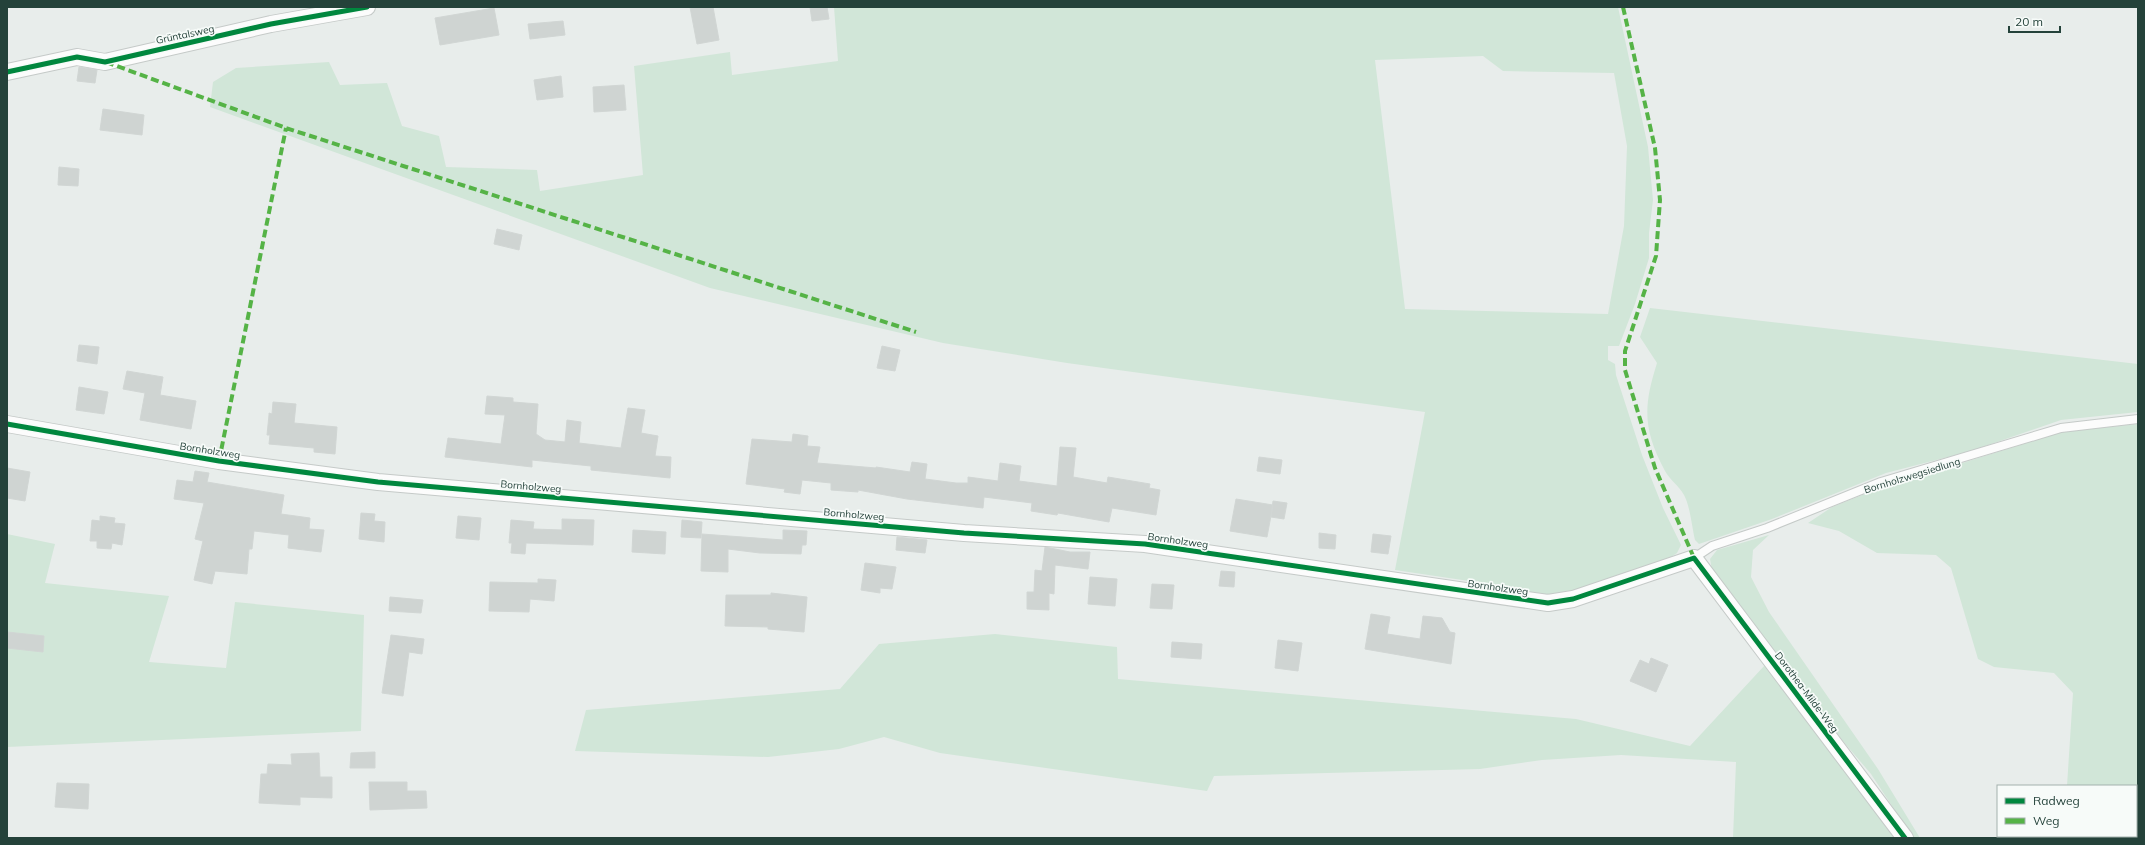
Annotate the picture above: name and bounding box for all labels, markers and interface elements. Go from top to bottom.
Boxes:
scale bar [2009,8,2060,34]
text: 20 m [2015,14,2043,29]
street label: Grüntalsweg [155,22,216,47]
street label: Bornholzweg [179,439,241,462]
street label: Bornholzwegsiedlung [1862,455,1962,496]
street label: Bornholzweg [500,477,562,496]
street label: Bornholzweg [823,505,885,524]
street label: Bornholzweg [1147,530,1209,551]
street label: Bornholzweg [1467,577,1529,598]
street label: Dorothea-Milde-Weg [1772,649,1841,735]
legend [1997,785,2137,837]
text: Radweg [2033,793,2080,808]
text: Weg [2033,813,2059,828]

